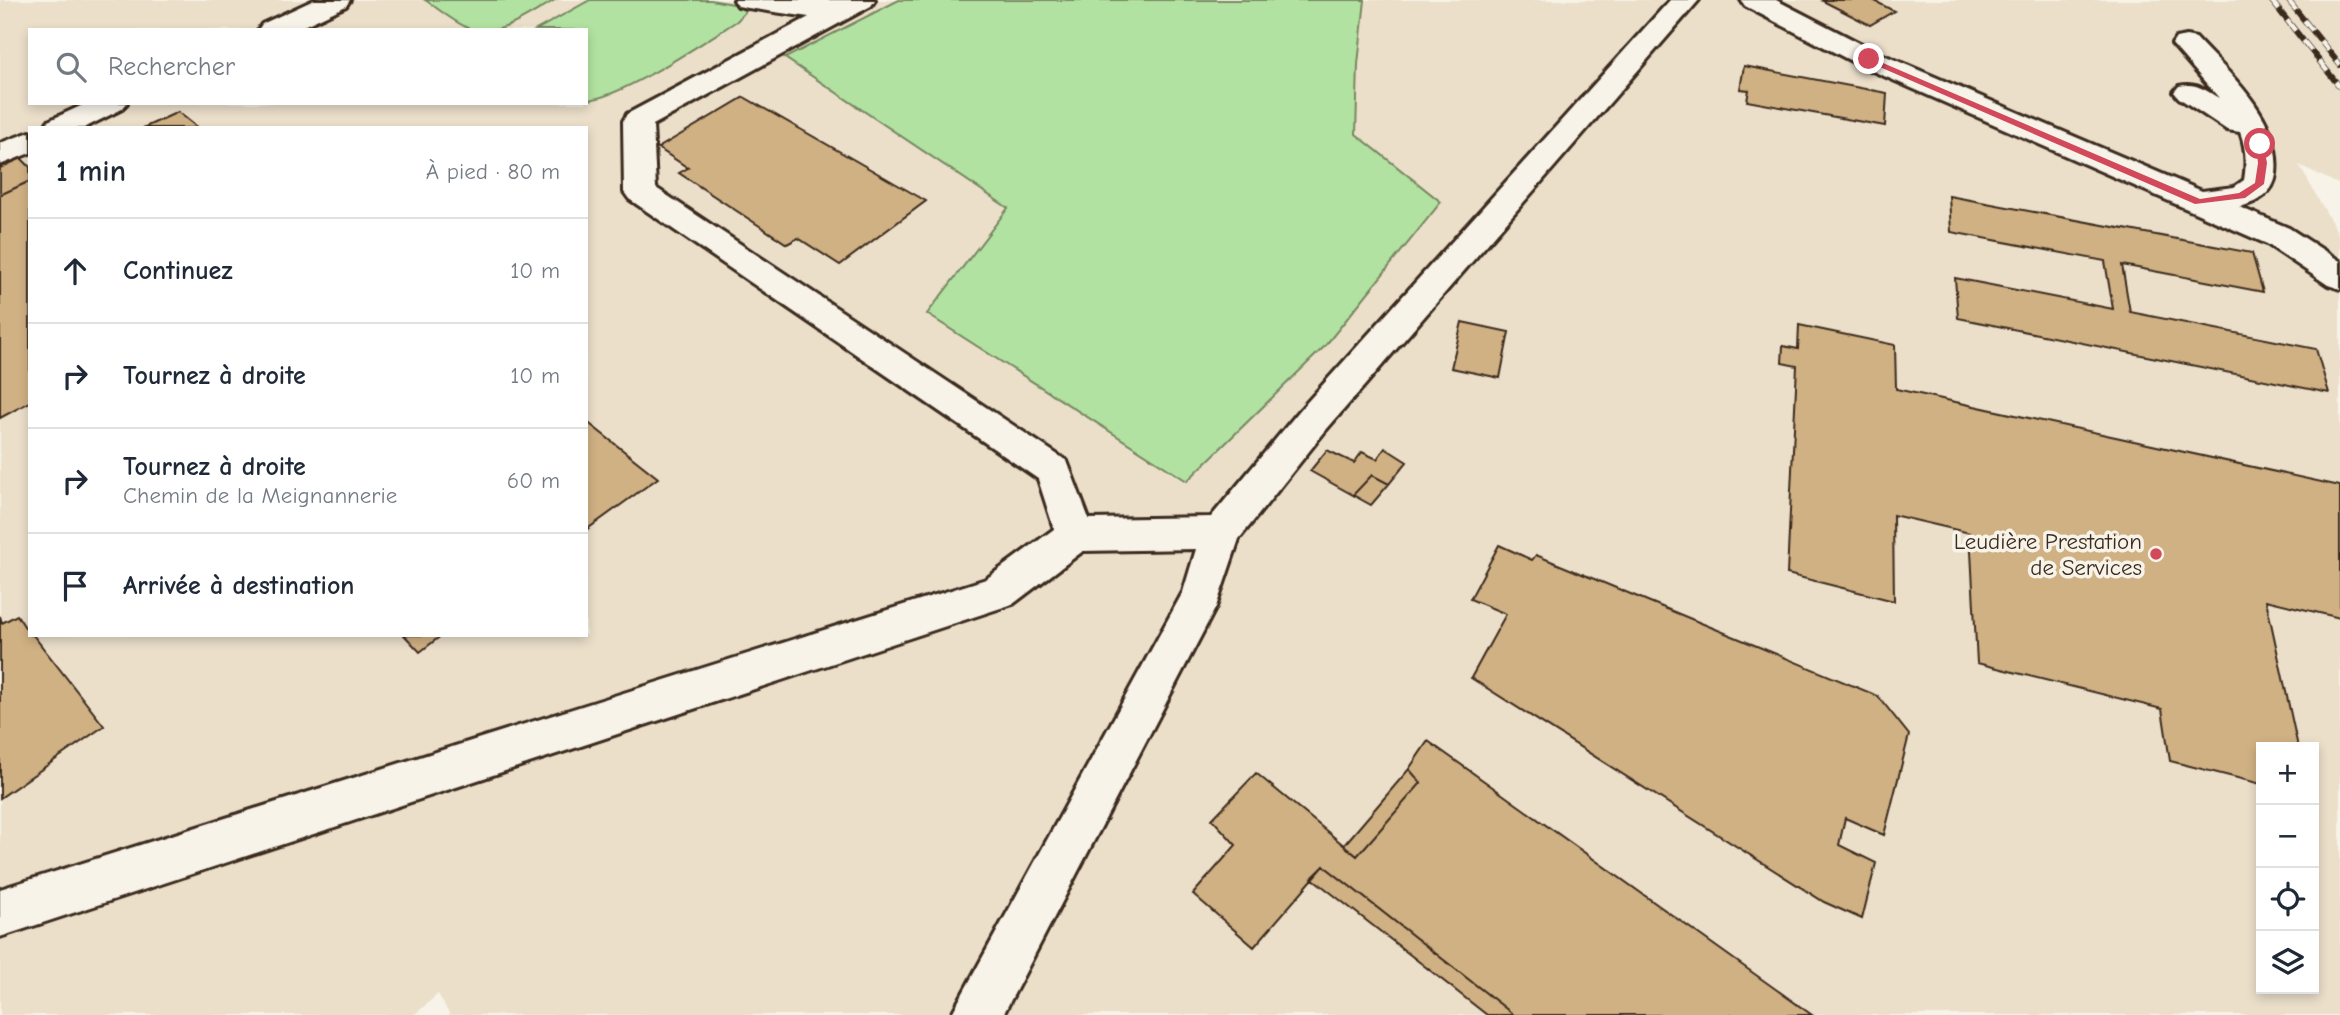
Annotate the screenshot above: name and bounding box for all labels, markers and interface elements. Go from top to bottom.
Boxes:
search box [28,28,588,105]
route end [1853,43,1884,74]
icon: search [52,48,90,86]
text: Rechercher [108,52,235,82]
route start [2244,128,2275,159]
text: 1 min [56,154,126,189]
text: À pied · 80 m [426,158,560,185]
icon: ahead [56,252,94,290]
text: Continuez [123,256,233,286]
text: 10 m [510,257,560,284]
icon: right [56,357,94,395]
text: Tournez à droite [123,361,306,391]
text: 10 m [510,362,560,389]
text: Tournez à droite [123,452,306,482]
icon: right [56,462,94,500]
text: 60 m [507,467,560,494]
text: Chemin de la Meignannerie [123,482,397,509]
place label: Leudière Prestation de Services [1954,528,2142,581]
marker: Leudière Prestation de Services [2148,546,2164,562]
icon: arrive [56,567,94,605]
text: Arrivée à destination [123,571,354,601]
map controls [2256,742,2319,994]
button: + [2256,742,2319,805]
button: − [2256,805,2319,868]
button: locate [2256,868,2319,931]
button: layers [2256,931,2319,994]

